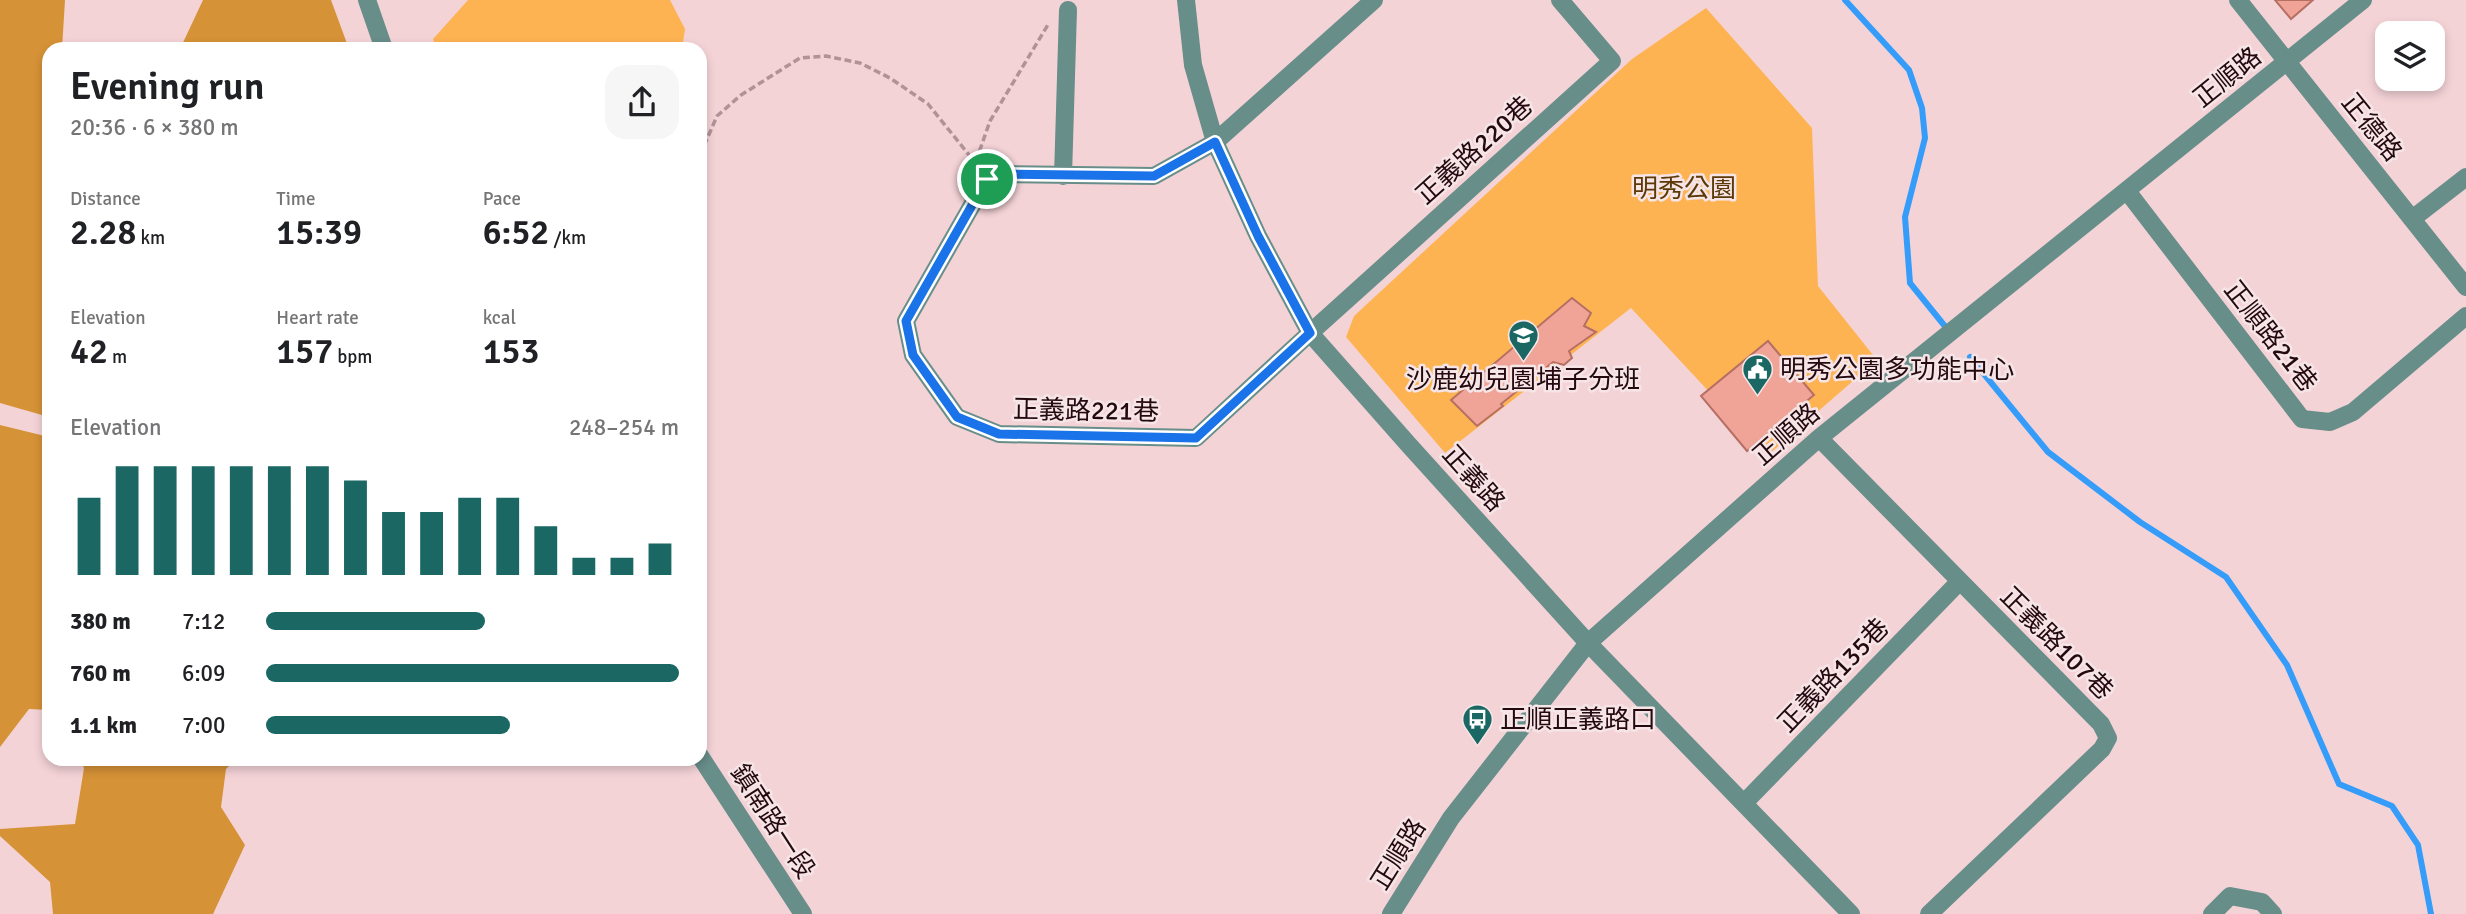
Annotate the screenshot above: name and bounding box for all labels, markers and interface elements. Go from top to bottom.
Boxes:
map controls [2375,21,2445,91]
button: layers [2375,21,2445,91]
street label: 正順路 [2187,41,2268,115]
text: Evening run [70,63,264,110]
button: share [605,65,679,139]
street label: 正德路 [2334,87,2408,168]
street label: 正義路220巷 [1410,90,1540,212]
text: 20:36 · 6 × 380 m [70,113,239,142]
pin [957,149,1017,209]
icon: arrive [968,160,1006,198]
park label: 明秀公園 [1632,173,1736,205]
text: Distance [70,187,141,211]
text: Time [276,187,315,211]
text: Pace [483,187,521,211]
text: 2.28 [70,211,136,254]
text: 15:39 [276,211,362,254]
text: 6:52 [483,211,549,254]
text: km [136,226,165,250]
text: /km [549,226,586,250]
street label: 正順路21巷 [2217,275,2323,399]
text: Elevation [70,306,146,330]
text: Heart rate [276,306,359,330]
text: kcal [483,306,516,330]
school or university icon: 沙鹿幼兒園埔子分班 [1506,319,1540,363]
text: 42 [70,330,108,373]
text: 157 [276,330,333,373]
text: 153 [483,330,539,373]
text: m [108,345,127,369]
text: bpm [333,345,372,369]
public building icon: 明秀公園多功能中心 [1740,352,1774,396]
place label: 明秀公園多功能中心 [1780,354,2014,386]
place label: 沙鹿幼兒園埔子分班 [1406,364,1640,396]
street label: 正義路221巷 [1013,394,1159,428]
street label: 正順路 [1747,397,1827,472]
text: Elevation [70,413,162,442]
text: 248–254 m [569,413,679,442]
street label: 正義路 [1435,439,1511,518]
street label: 正義路107巷 [1993,581,2119,707]
text: 380 m [70,607,131,636]
text: 7:12 [182,607,225,636]
street label: 正義路135巷 [1771,612,1896,739]
text: 760 m [70,659,131,688]
text: 6:09 [182,659,225,688]
bus stop icon: 正順正義路口 [1460,702,1494,746]
place label: 正順正義路口 [1500,704,1656,736]
text: 1.1 km [70,711,137,740]
text: 7:00 [182,711,225,740]
street label: 鎮南路一段 [723,758,821,885]
street label: 正順路 [1365,813,1433,896]

